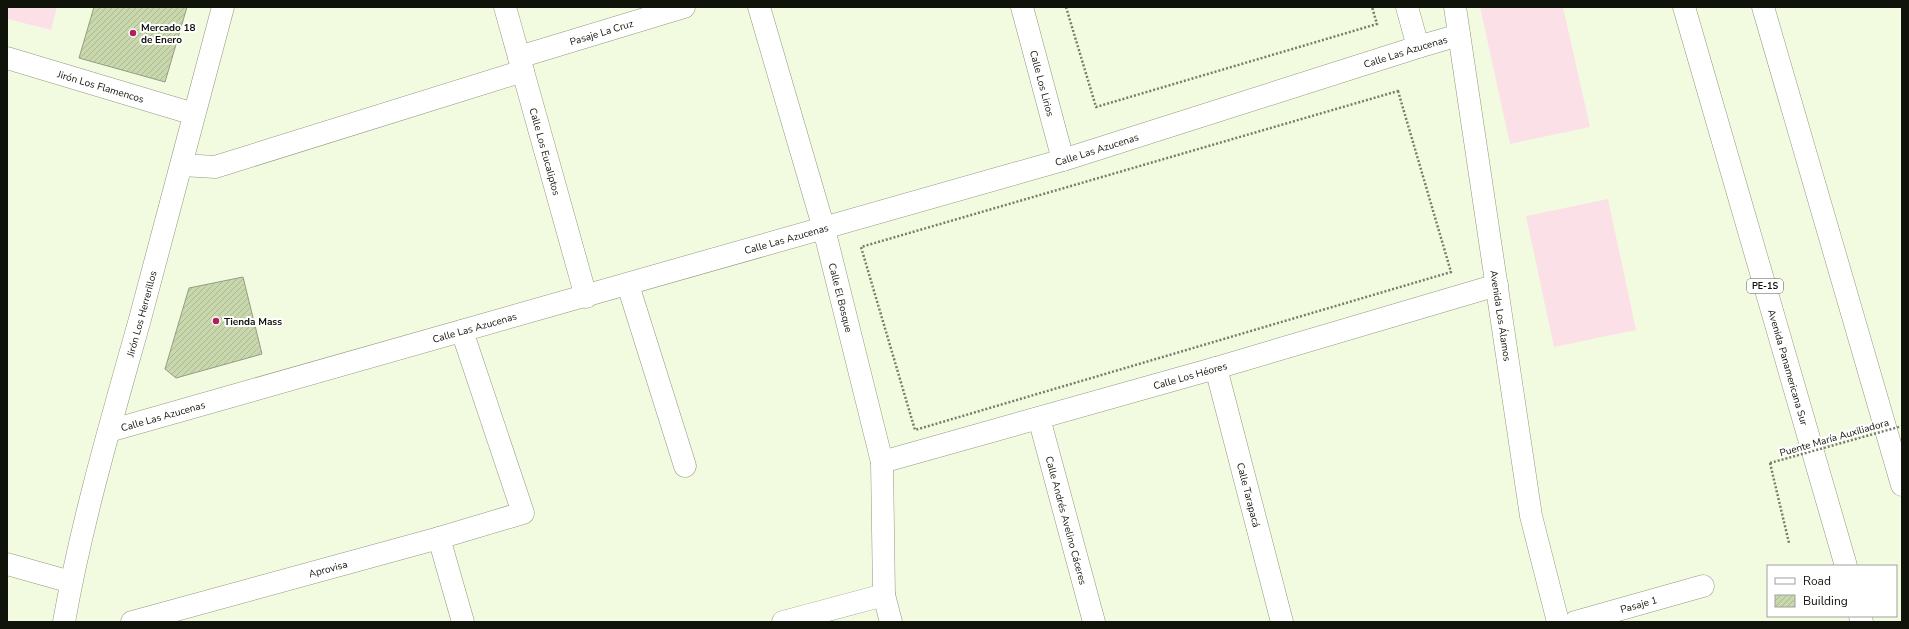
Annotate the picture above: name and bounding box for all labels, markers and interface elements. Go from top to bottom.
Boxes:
street label: Pasaje La Cruz [568,17,635,49]
place label: Mercado 18 de Enero [141,21,196,47]
marker: Mercado 18 de Enero [128,28,138,38]
street label: Calle Las Azucenas [1362,33,1449,72]
street label: Calle Los Lirios [1026,49,1057,118]
street label: Jirón Los Flamencos [55,67,146,107]
street label: Calle Los Eucaliptos [525,106,563,197]
street label: Calle Las Azucenas [1053,130,1141,170]
street label: Calle Las Azucenas [743,221,830,258]
street label: Calle El Bosque [825,262,855,334]
street label: Jirón Los Herrerillos [123,269,161,360]
street label: Avenida Los Álamos [1486,269,1514,362]
road number: PE-1S [1747,279,1783,293]
street label: Avenida Panamericana Sur [1764,308,1811,428]
street label: Calle Las Azucenas [431,309,519,347]
place label: Tienda Mass [224,315,282,329]
marker: Tienda Mass [211,316,221,326]
street label: Calle Los Héores [1152,359,1229,393]
street label: Calle Las Azucenas [119,398,207,435]
street label: Puente María Auxiliadora [1778,416,1891,460]
street label: Calle Andrés Avelino Cáceres [1042,455,1090,587]
street label: Calle Tarapacá [1233,461,1263,529]
street label: Aprovisa [307,557,349,581]
legend [1767,565,1897,617]
text: Road [1803,573,1831,589]
street label: Pasaje 1 [1619,593,1659,617]
text: Building [1803,593,1848,609]

